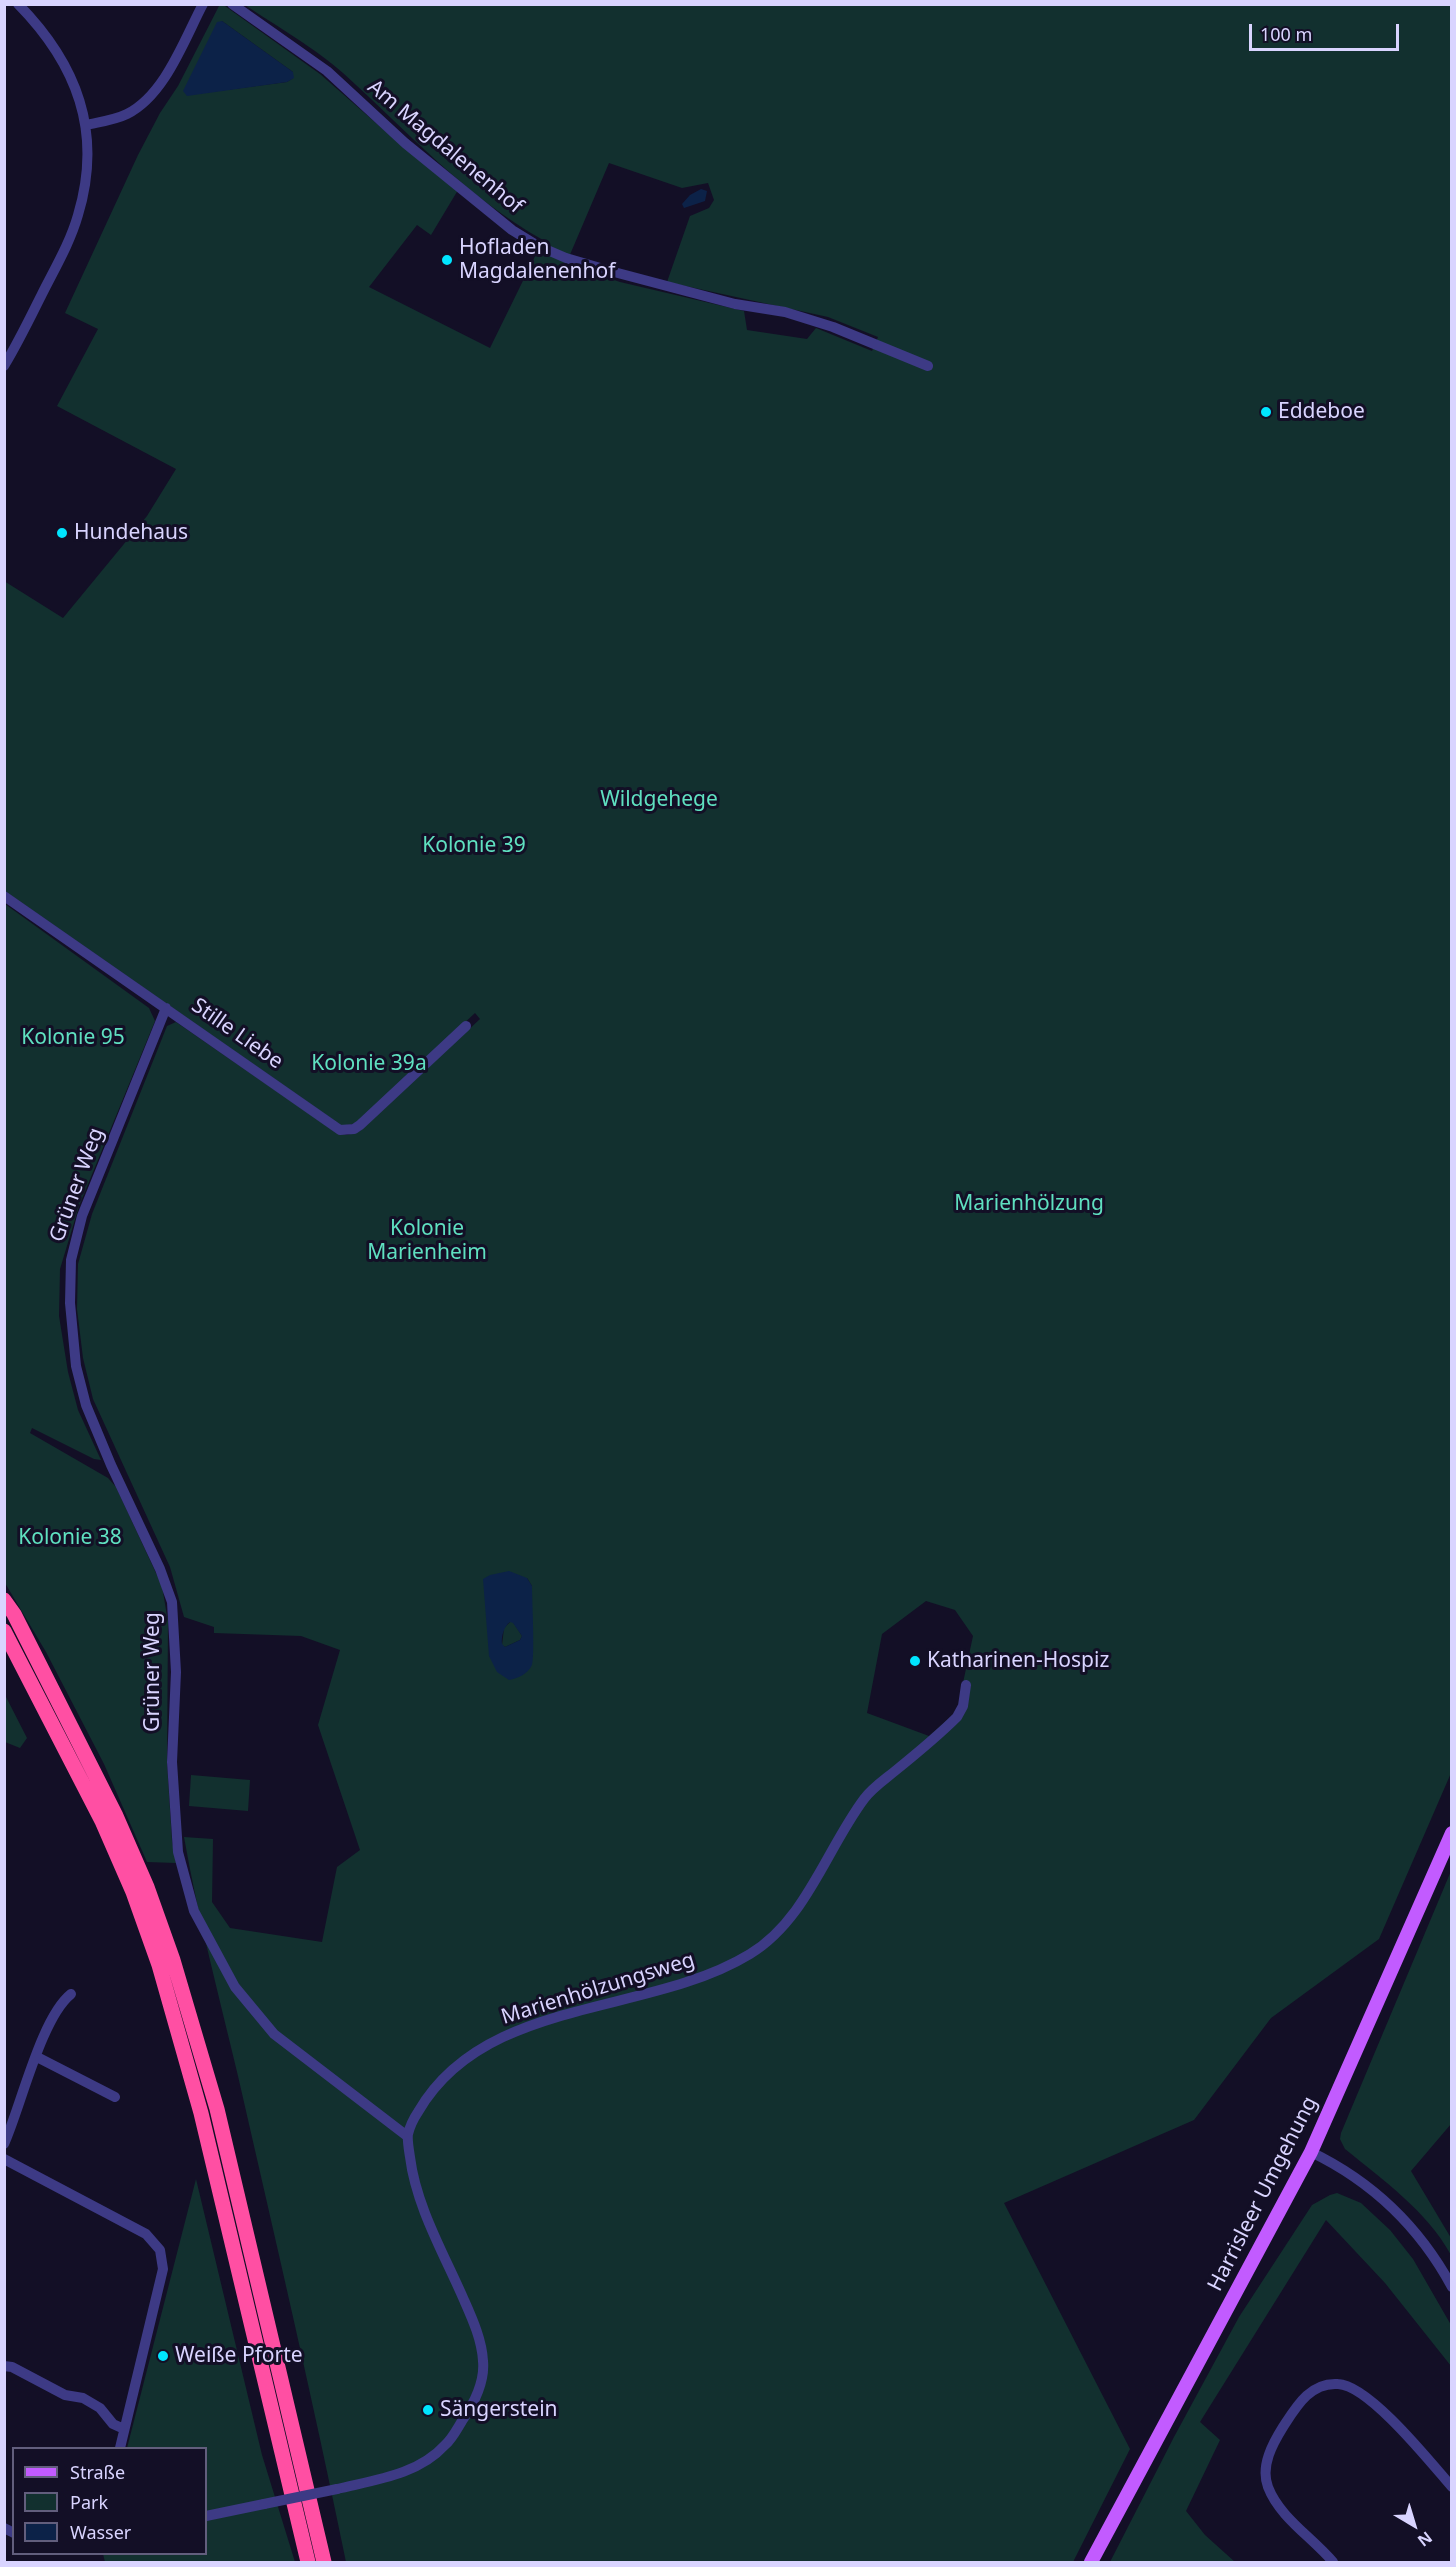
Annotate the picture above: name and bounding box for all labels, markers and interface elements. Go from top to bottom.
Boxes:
scale bar [1252,12,1402,50]
text: 100 m [1260,22,1312,46]
street label: Am Magdalenenhof [362,75,528,219]
place label: Hofladen Magdalenenhof [459,235,615,285]
marker: Hofladen Magdalenenhof [440,253,454,267]
place label: Eddeboe [1278,399,1365,425]
marker: Eddeboe [1259,405,1273,419]
place label: Hundehaus [74,520,188,546]
marker: Hundehaus [55,526,69,540]
park label: Wildgehege [600,787,718,813]
park label: Kolonie 39 [422,833,526,859]
street label: Stille Liebe [186,993,288,1075]
park label: Kolonie 95 [21,1025,125,1051]
park label: Kolonie 39a [311,1051,427,1077]
street label: Grüner Weg [45,1124,109,1246]
park label: Marienhölzung [954,1191,1104,1217]
park label: Kolonie Marienheim [367,1216,487,1266]
park label: Kolonie 38 [18,1525,122,1551]
street label: Grüner Weg [140,1612,166,1732]
place label: Katharinen-Hospiz [927,1648,1109,1674]
marker: Katharinen-Hospiz [908,1654,922,1668]
street label: Marienhölzungsweg [498,1948,698,2030]
street label: Harrisleer Umgehung [1203,2092,1323,2296]
place label: Weiße Pforte [175,2343,303,2369]
marker: Weiße Pforte [156,2349,170,2363]
place label: Sängerstein [440,2397,558,2423]
marker: Sängerstein [421,2403,435,2417]
legend [12,2447,207,2555]
text: Straße [70,2460,125,2484]
text: Park [70,2490,108,2514]
north arrow [1384,2495,1444,2555]
text: Wasser [70,2520,131,2544]
text: N [1413,2527,1437,2552]

